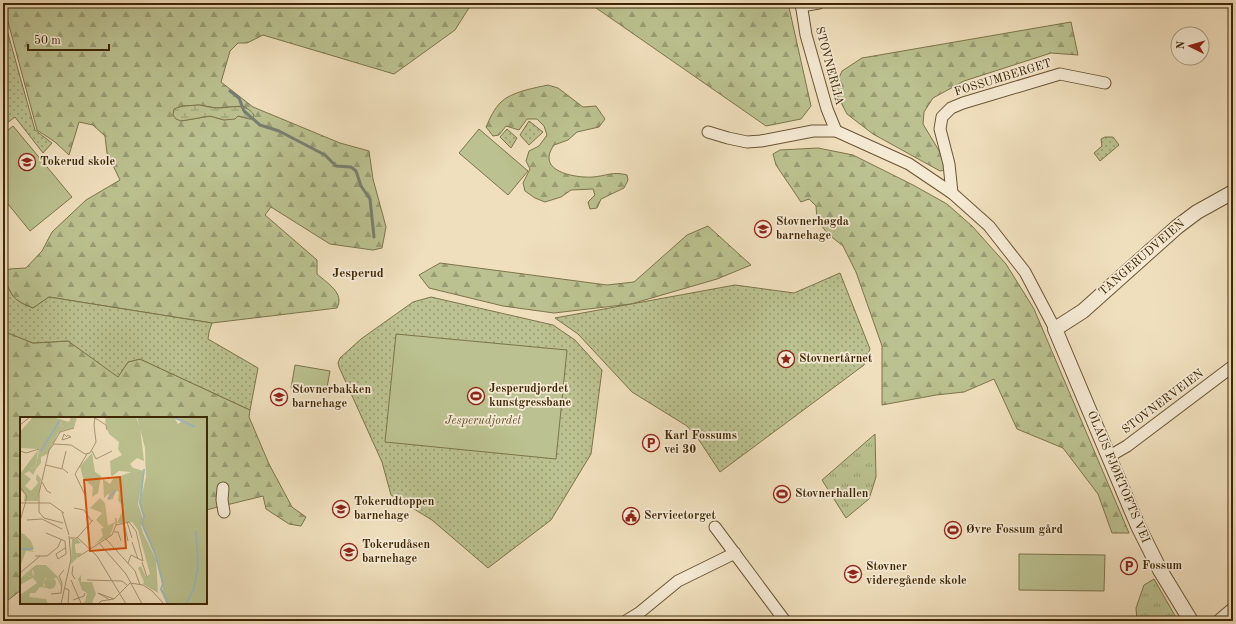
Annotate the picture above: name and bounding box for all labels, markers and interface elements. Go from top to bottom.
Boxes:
street label: STOVNERLIA [813,25,845,107]
scale bar [28,26,109,52]
north arrow [1170,26,1210,66]
text: 50 m [34,34,61,47]
text: N [1176,40,1187,50]
street label: FOSSUMBERGET [953,57,1053,99]
school or university icon: Tokerud skole [17,152,37,172]
place label: Tokerud skole [40,156,116,168]
place label: Stovnerhøgda barnehage [776,216,849,242]
street label: TANGERUDVEIEN [1097,218,1187,298]
school or university icon: Stovnerhøgda barnehage [753,219,773,239]
district label: Jesperud [332,267,384,280]
place icon: Stovnertårnet [776,349,796,369]
place label: Stovnertårnet [799,353,873,365]
street label: STOVNERVEIEN [1120,368,1206,436]
place label: Jesperudjordet kunstgressbane [489,383,571,409]
place label: Stovnerbakken barnehage [292,384,372,410]
sports icon: Jesperudjordet kunstgressbane [466,386,486,406]
school or university icon: Stovnerbakken barnehage [269,387,289,407]
street label: OLAUS FJØRTOFTS VEI [1085,409,1151,545]
park label: Jesperudjordet [445,415,521,427]
inset map [20,417,207,604]
place label: Karl Fossums vei 30 [664,430,737,456]
parking icon: Karl Fossums vei 30 [641,433,661,453]
sports icon: Stovnerhallen [772,484,792,504]
place label: Stovnerhallen [795,488,869,500]
place label: Tokerudtoppen barnehage [354,496,435,522]
school or university icon: Tokerudtoppen barnehage [331,499,351,519]
public building icon: Servicetorget [621,506,641,526]
place label: Servicetorget [644,510,716,522]
sports icon: Øvre Fossum gård [943,520,963,540]
place label: Øvre Fossum gård [966,524,1064,536]
place label: Tokerudåsen barnehage [362,539,430,565]
school or university icon: Tokerudåsen barnehage [339,542,359,562]
parking icon: Fossum [1119,556,1139,576]
place label: Fossum [1142,560,1182,572]
place label: Stovner videregående skole [866,561,967,587]
school or university icon: Stovner videregående skole [843,564,863,584]

